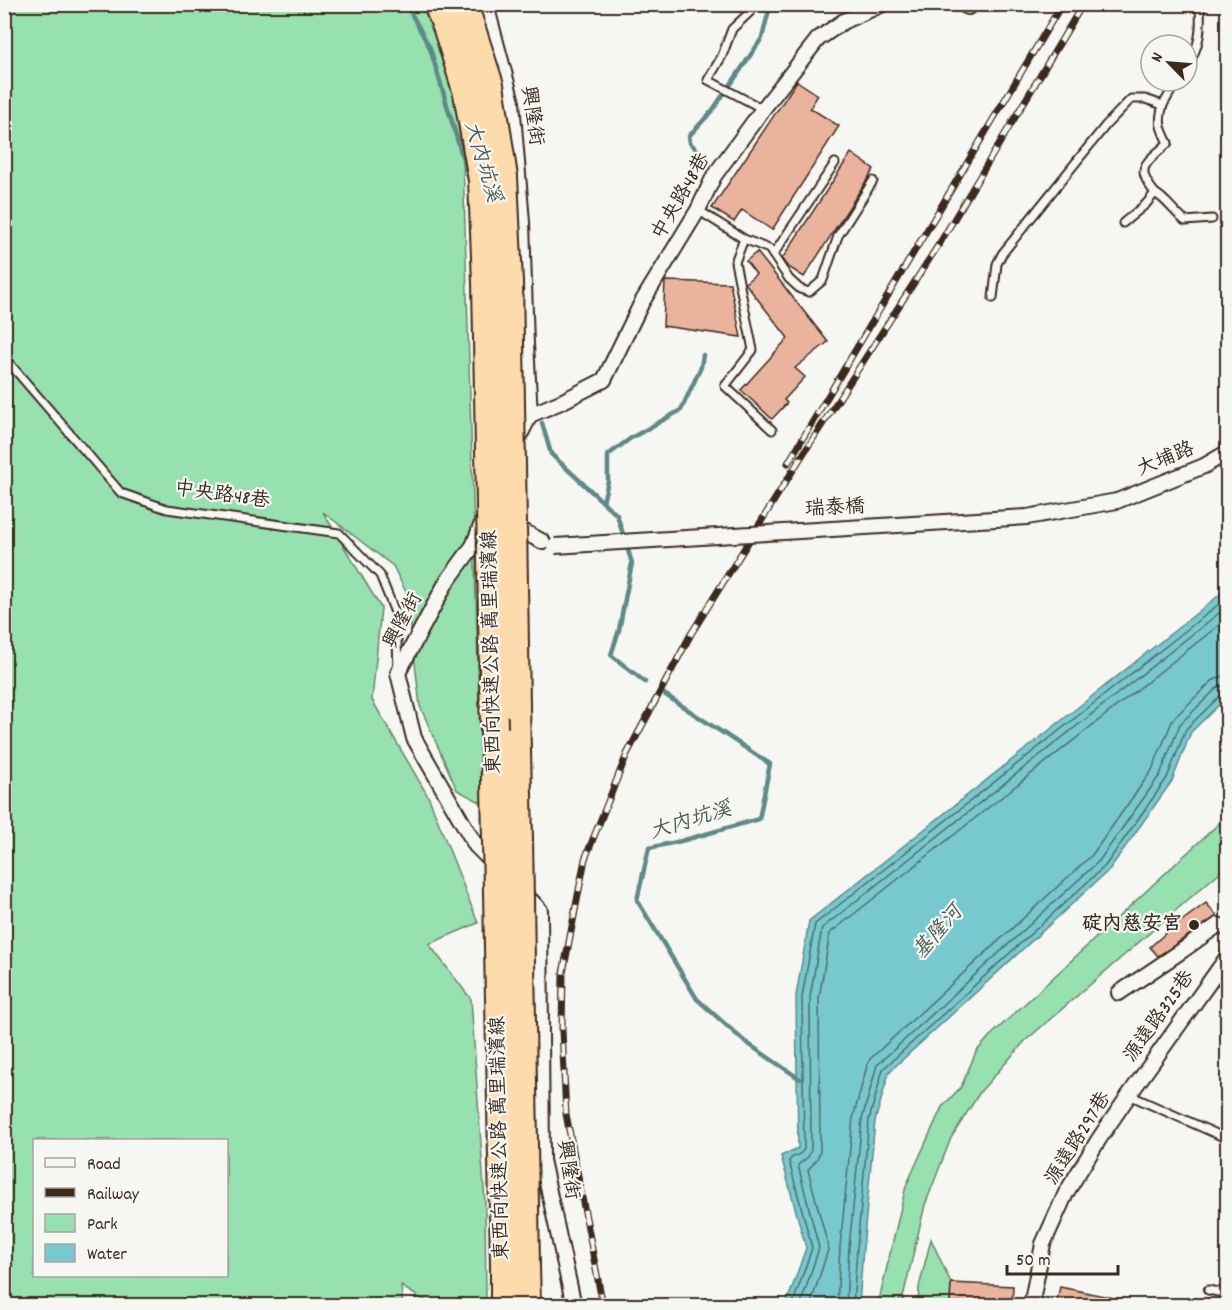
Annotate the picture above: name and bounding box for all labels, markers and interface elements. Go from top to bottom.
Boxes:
north arrow [1139,33,1199,93]
text: N [1146,49,1170,66]
street label: 興隆街 [513,84,549,148]
water label: 大內坑溪 [454,117,508,208]
street label: 中央路48巷 [646,147,719,246]
street label: 大埔路 [1133,435,1200,484]
street label: 中央路48巷 [172,475,273,517]
street label: 瑞泰橋 [804,493,866,525]
street label: 東西向快速公路 萬里瑞濱線 [477,529,509,775]
street label: 興隆街 [378,588,430,654]
water label: 大內坑溪 [646,795,737,849]
water label: 基隆河 [907,897,973,967]
place label: 碇內慈安宮 [1082,911,1182,939]
marker: 碇內慈安宮 [1187,918,1201,932]
street label: 源遠路325巷 [1118,964,1203,1069]
street label: 東西向快速公路 萬里瑞濱線 [485,1015,517,1261]
street label: 源遠路297巷 [1039,1086,1119,1191]
street label: 興隆街 [549,1138,585,1202]
legend [33,1139,228,1277]
text: Road [87,1153,121,1178]
text: Railway [87,1183,140,1208]
text: Park [87,1213,118,1238]
scale bar [1007,1238,1118,1276]
text: Water [87,1243,127,1268]
text: 50 m [1016,1249,1051,1274]

